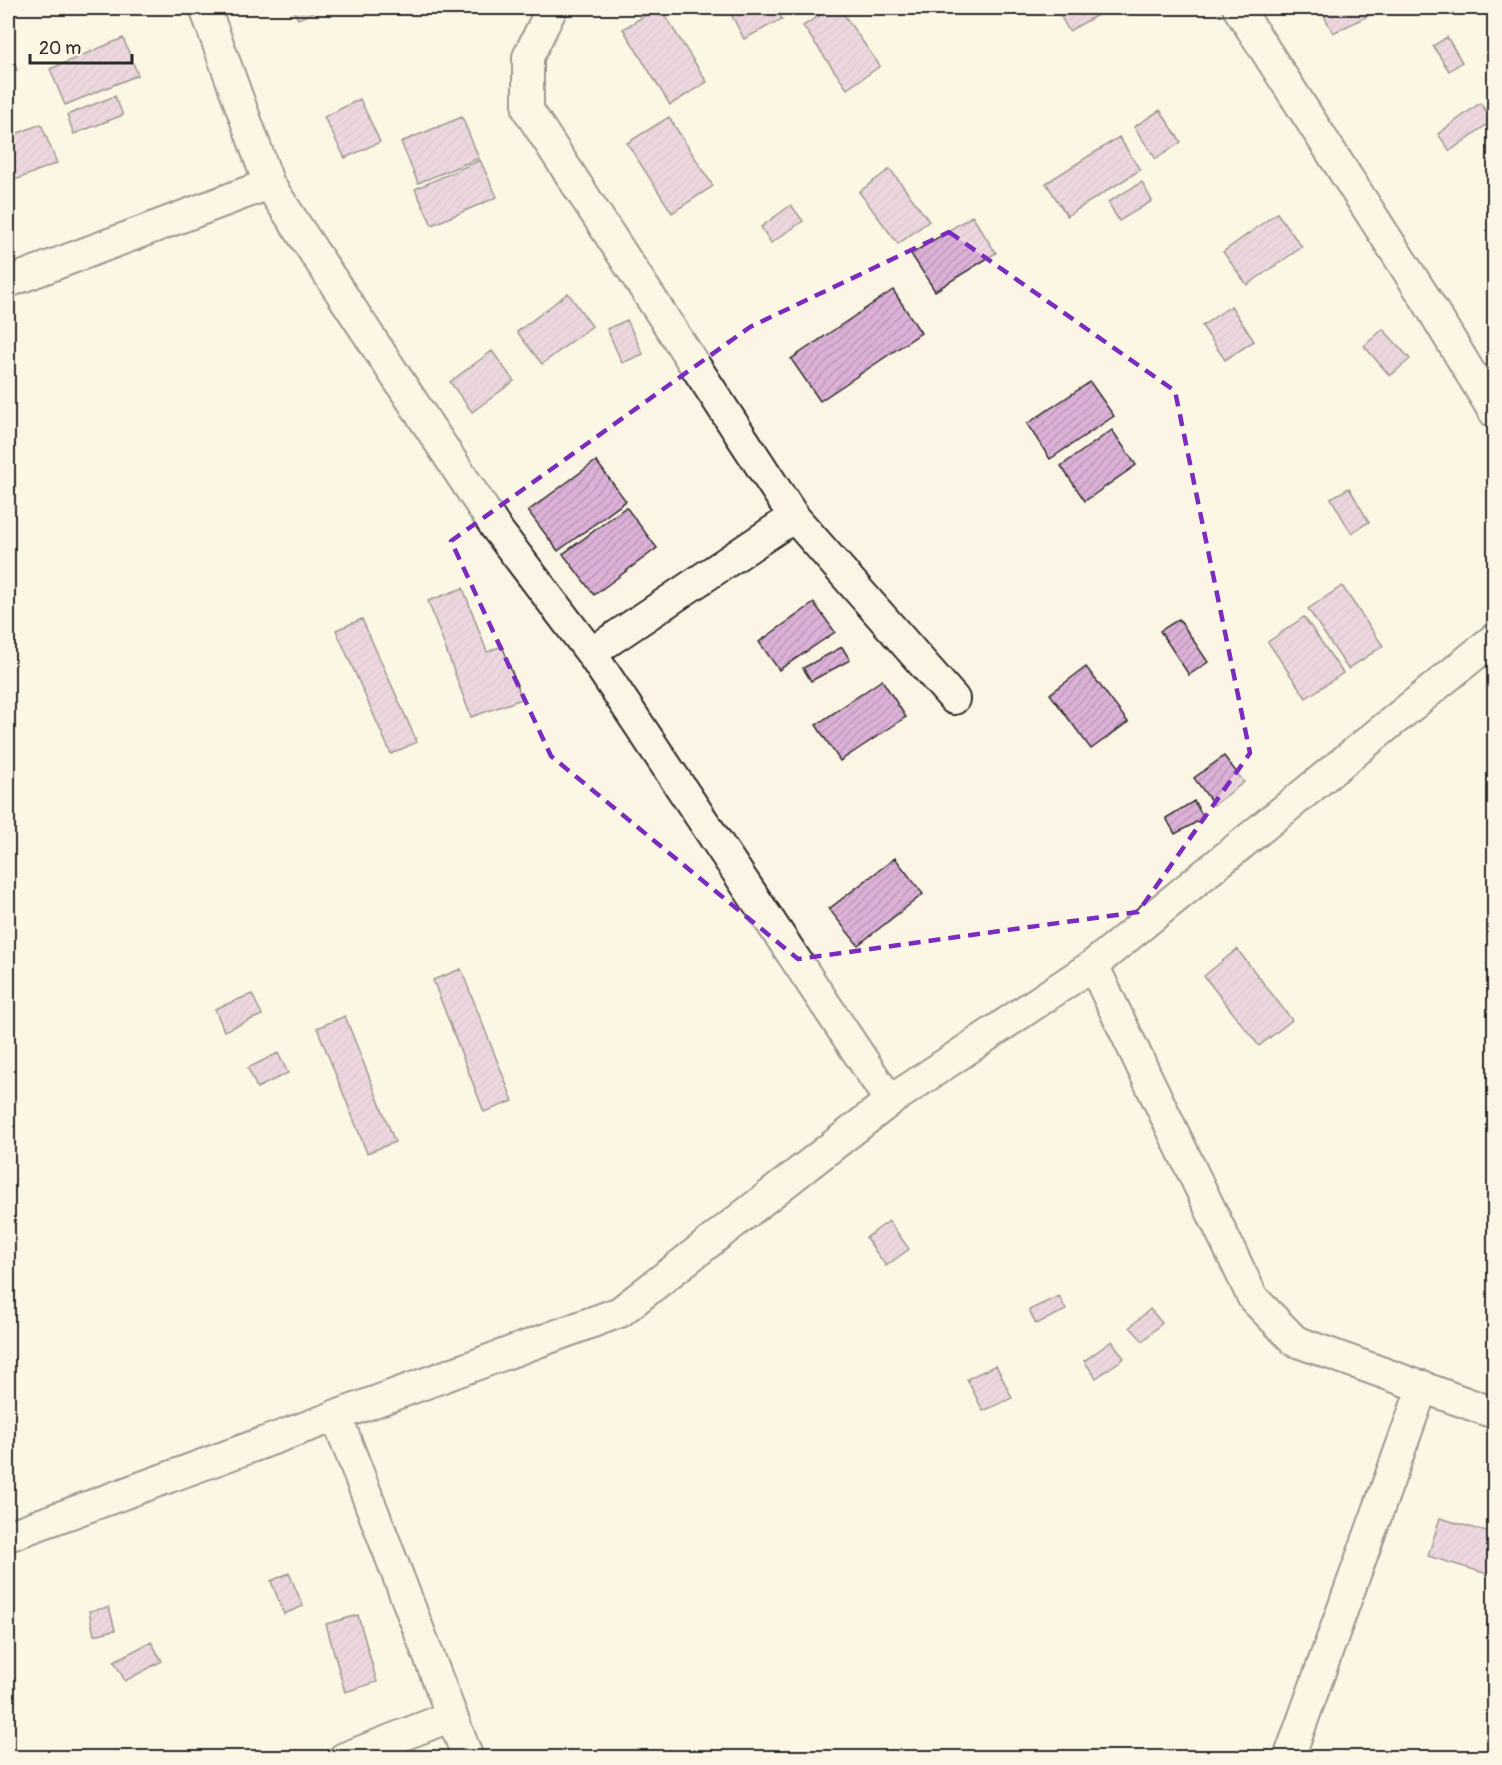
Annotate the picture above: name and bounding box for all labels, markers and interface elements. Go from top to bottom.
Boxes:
scale bar [30,27,132,65]
text: 20 m [39,37,81,60]

